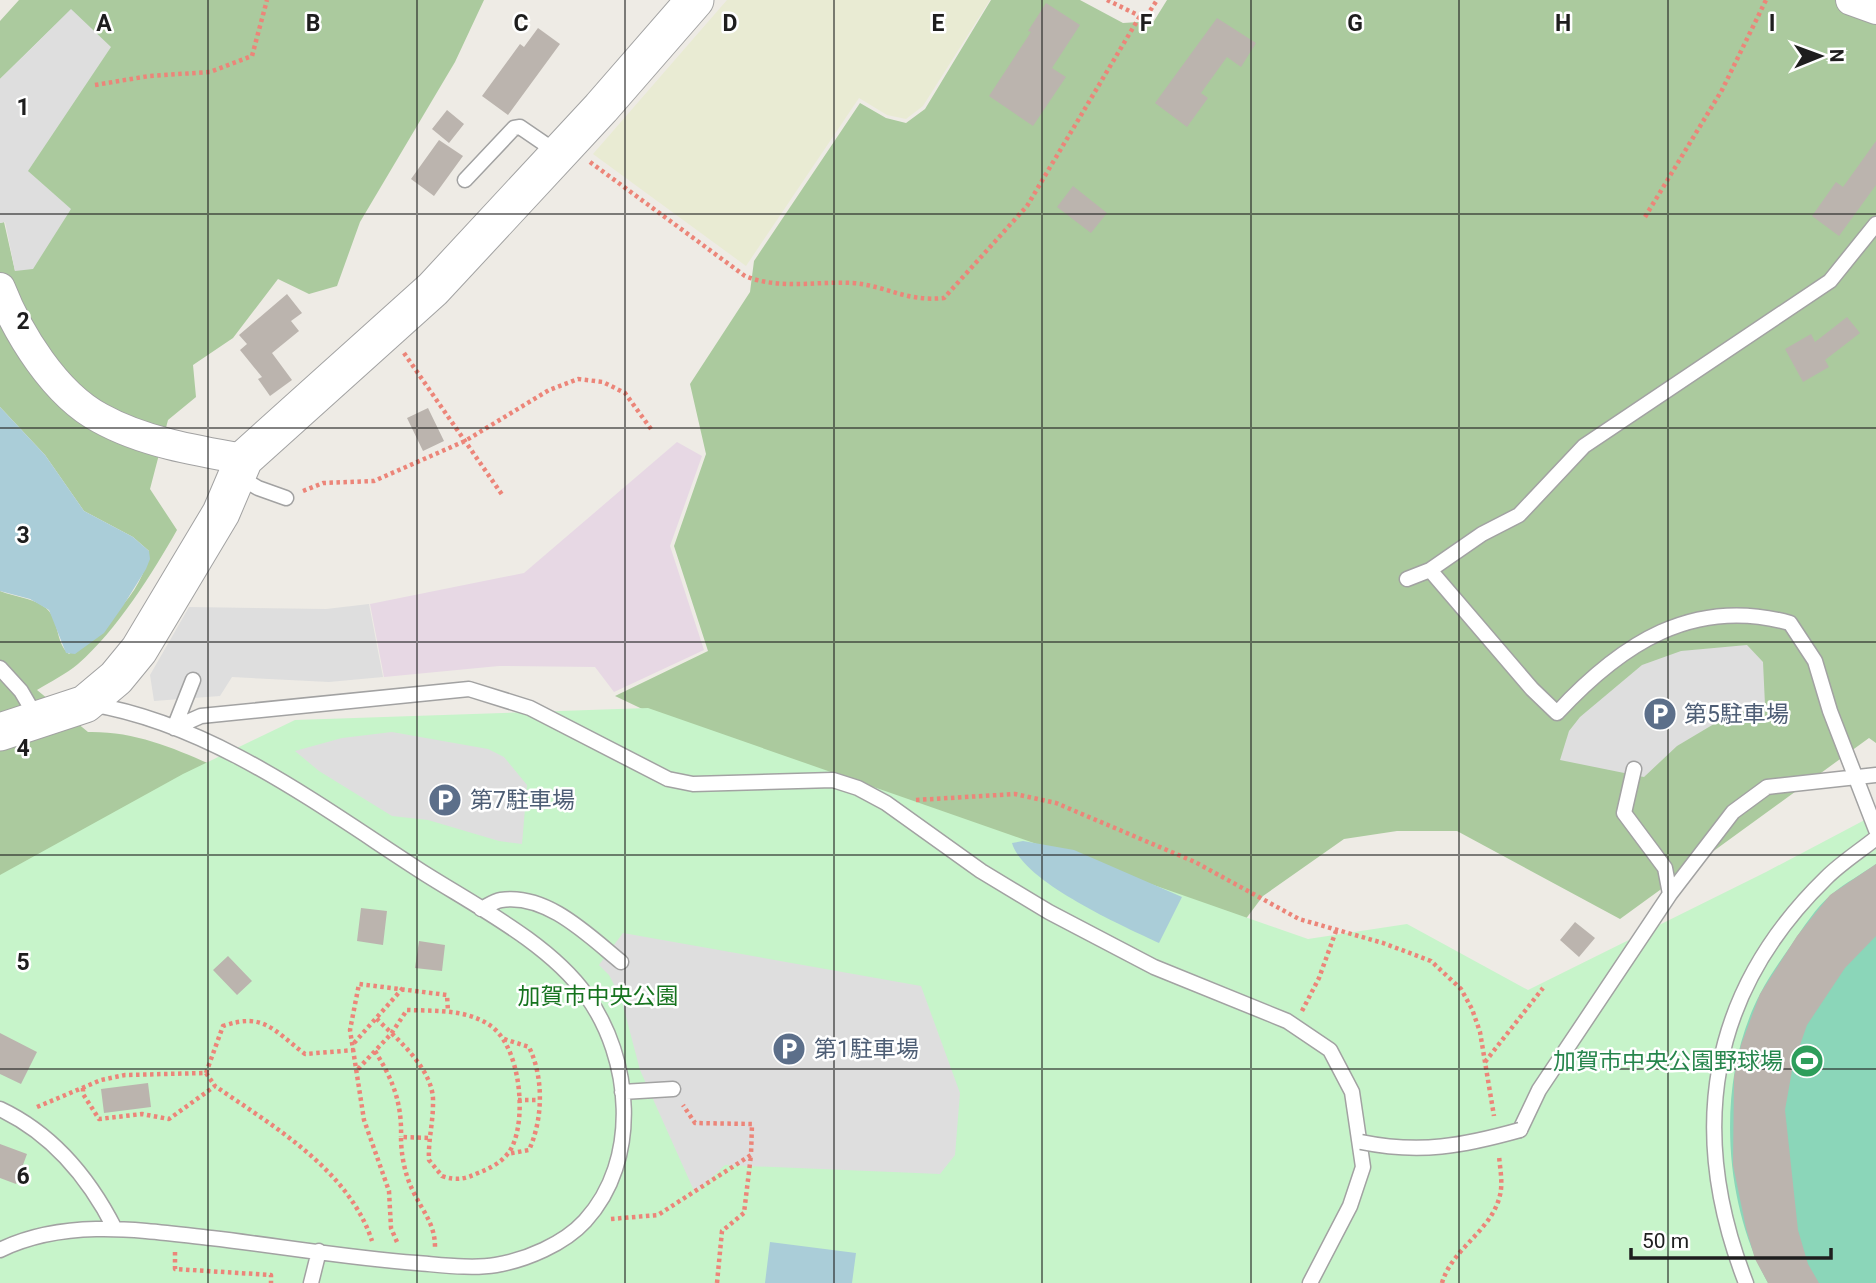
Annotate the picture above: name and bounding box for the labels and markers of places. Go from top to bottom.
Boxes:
parking icon: 第5駐車場 [1641,695,1679,733]
place label: 第5駐車場 [1684,701,1789,728]
parking icon: 第7駐車場 [426,781,464,819]
place label: 第7駐車場 [470,787,575,814]
parking icon: 第1駐車場 [770,1030,808,1068]
place label: 第1駐車場 [814,1036,919,1063]
sports icon: 加賀市中央公園野球場 [1788,1042,1826,1080]
place label: 加賀市中央公園野球場 [1553,1048,1783,1075]

